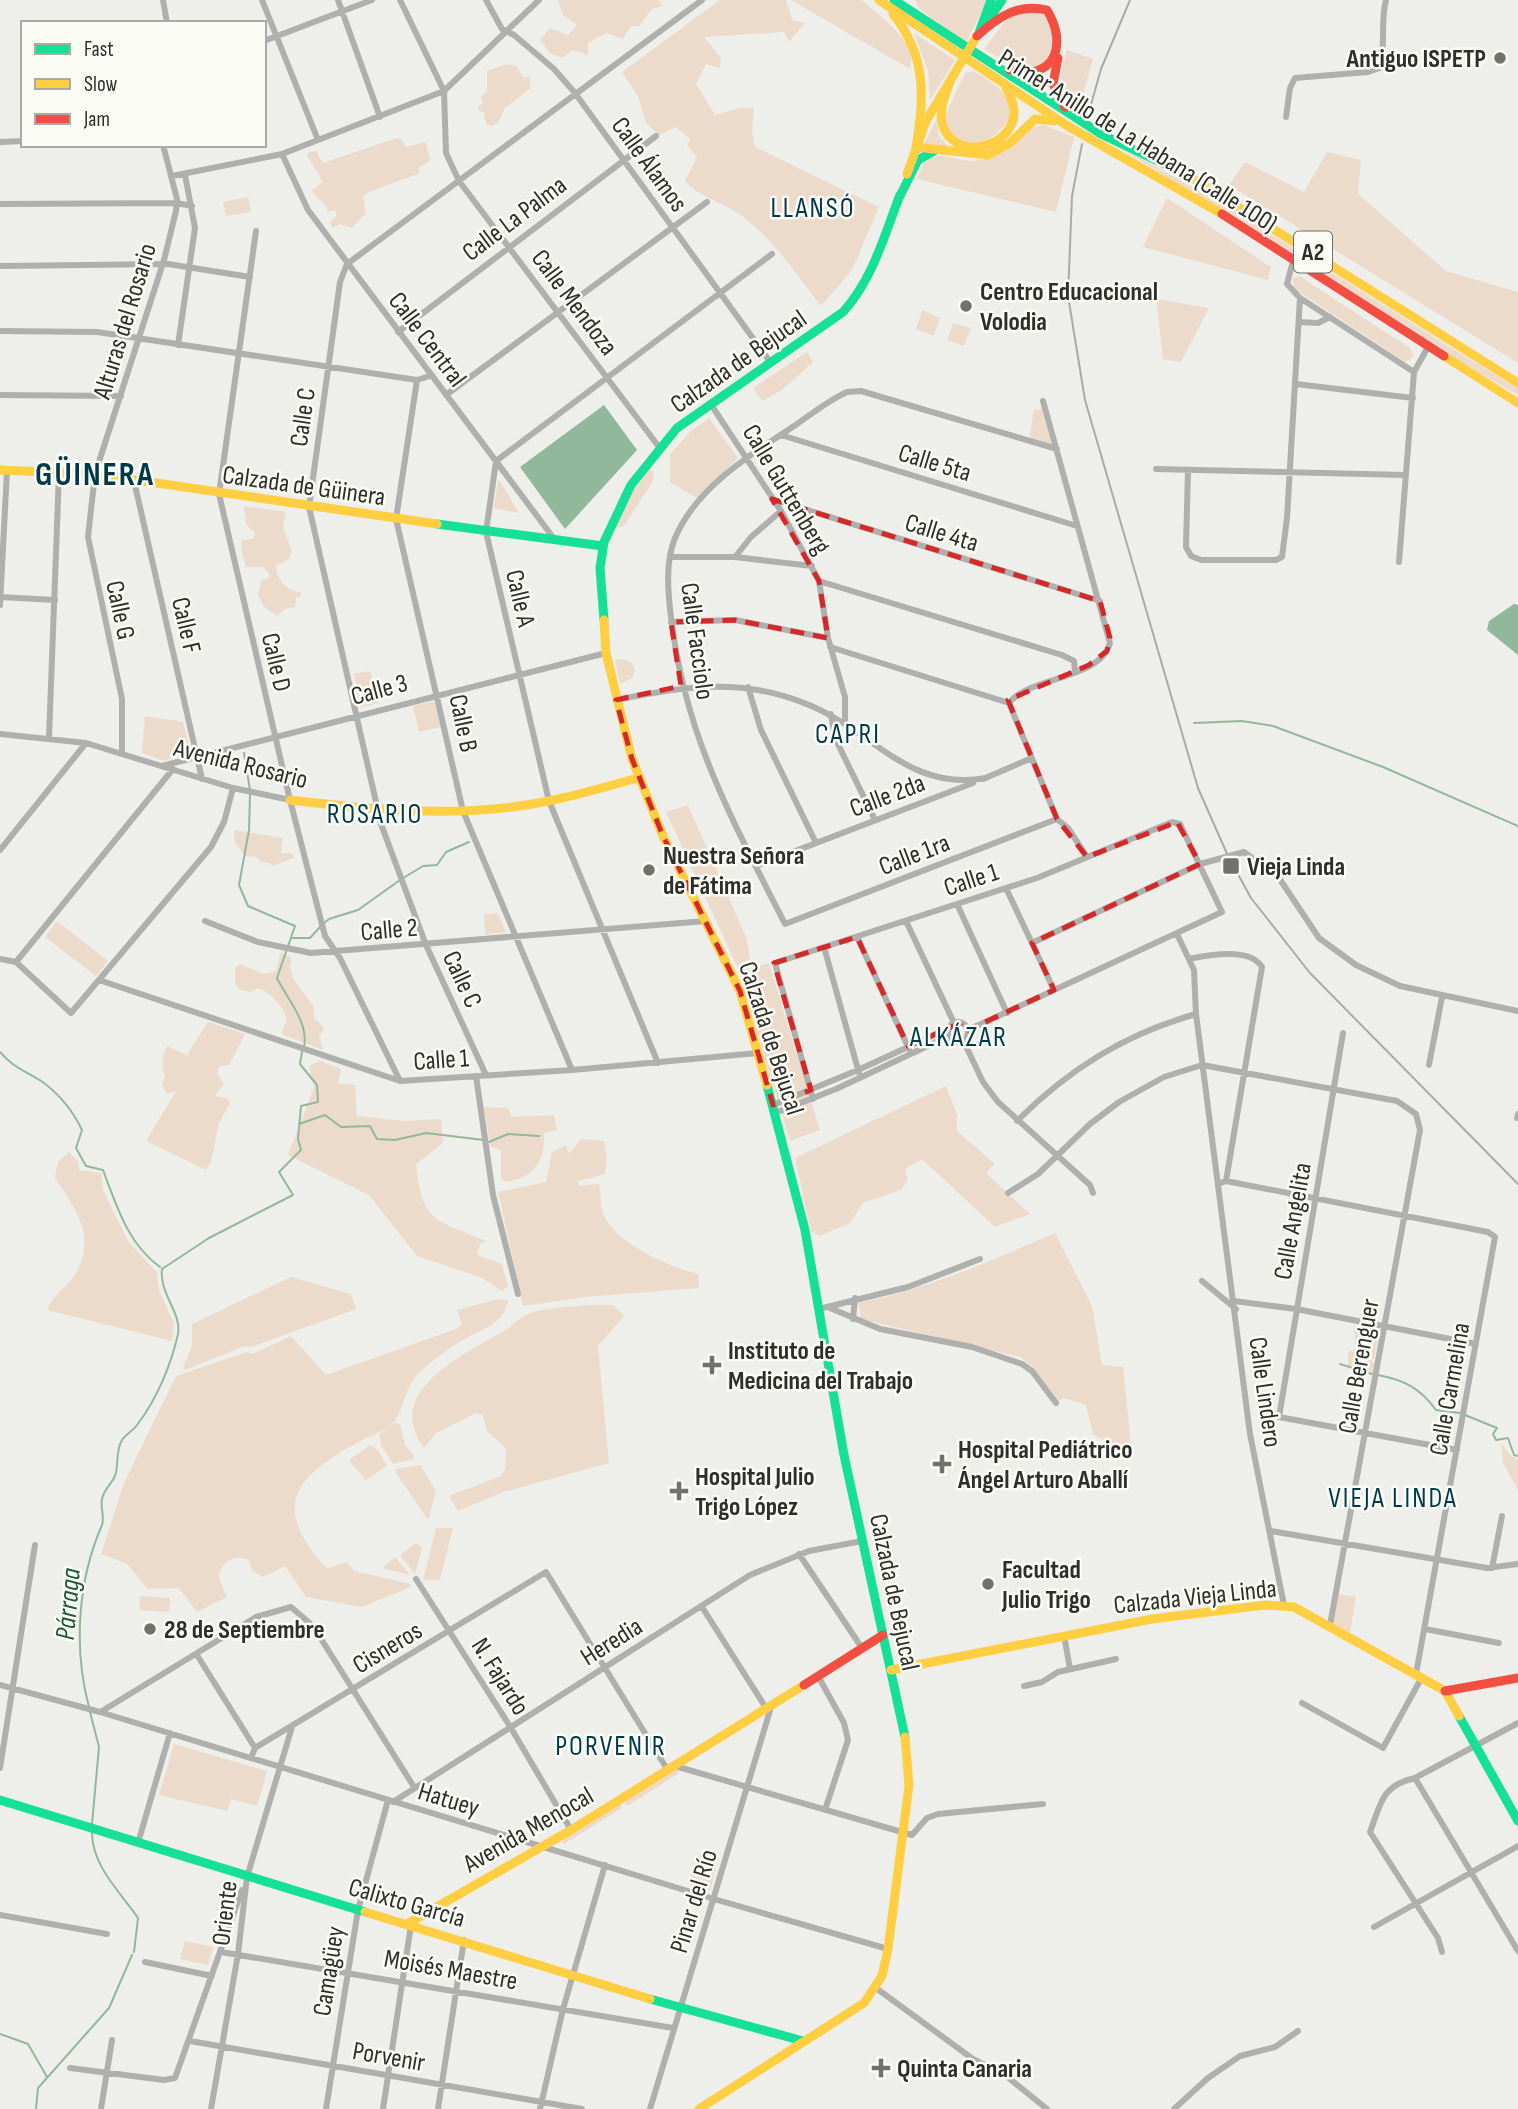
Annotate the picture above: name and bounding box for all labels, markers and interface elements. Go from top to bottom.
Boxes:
legend [21,21,266,147]
text: Fast [84,37,114,62]
street label: Primer Anillo de La Habana (Calle 100) [992,43,1282,240]
place label: Antiguo ISPETP [1345,44,1486,75]
marker: Antiguo ISPETP [1492,50,1508,66]
text: Slow [84,72,118,97]
text: Jam [83,107,110,132]
street label: Calle Álamos [604,111,694,218]
street label: Calle La Palma [457,170,573,268]
district label: LLANSÓ [771,192,856,225]
road number: A2 [1294,232,1332,272]
street label: Alturas del Rosario [87,240,164,404]
street label: Calle Mendoza [524,244,624,362]
place label: Centro Educacional Volodia [980,277,1158,338]
street label: Calle Central [381,286,472,393]
marker: Centro Educacional Volodia [958,298,974,314]
street label: Calzada de Bejucal [665,304,813,421]
street label: Calle C [284,386,323,449]
street label: Calle Guttenberg [735,419,837,560]
street label: Calle 5ta [894,438,975,489]
district label: GÜINERA [35,455,155,495]
street label: Calzada de Güinera [220,460,387,513]
street label: Calle 4ta [901,508,982,559]
street label: Calle A [498,567,541,631]
street label: Calle G [98,578,141,643]
street label: Calle Facciolo [673,581,720,702]
street label: Calle F [164,594,207,656]
street label: Calle D [254,630,297,695]
street label: Calle 3 [348,668,411,713]
street label: Calle B [441,692,484,755]
district label: CAPRI [815,718,881,751]
street label: Avenida Rosario [170,733,311,796]
street label: Calle 2da [846,768,929,825]
district label: ROSARIO [327,798,423,831]
street label: Calle 1ra [875,828,954,883]
place label: Nuestra Señora de Fátima [663,841,804,902]
place label: Vieja Linda [1247,852,1345,883]
marker: Vieja Linda [1221,856,1241,876]
street label: Calle 1 [940,857,1003,904]
marker: Nuestra Señora de Fátima [641,862,657,878]
street label: Calle 2 [359,913,419,948]
street label: Calle C [435,946,488,1013]
street label: Calzada de Bejucal [731,958,810,1119]
district label: ALKÁZAR [909,1021,1008,1054]
street label: Calle 1 [412,1043,470,1078]
street label: Calle Angelita [1268,1160,1319,1282]
street label: Calle Berenguer [1332,1296,1387,1436]
street label: Calle Carmelina [1424,1320,1477,1458]
street label: Calle Lindero [1241,1335,1288,1449]
place label: Instituto de Medicina del Trabajo [728,1336,913,1397]
marker: Instituto de Medicina del Trabajo [702,1355,722,1375]
place label: Hospital Pediátrico Ángel Arturo Aballí [957,1435,1133,1496]
marker: Hospital Pediátrico Ángel Arturo Aballí [932,1454,952,1474]
place label: Hospital Julio Trigo López [695,1462,815,1523]
marker: Hospital Julio Trigo López [669,1481,689,1501]
district label: VIEJA LINDA [1328,1482,1458,1515]
street label: Calzada de Bejucal [862,1511,925,1673]
place label: Facultad Julio Trigo [1001,1555,1091,1616]
water label: Párraga [49,1566,88,1642]
street label: Calzada Vieja Linda [1112,1574,1278,1621]
marker: Facultad Julio Trigo [980,1576,996,1592]
street label: Heredia [575,1611,648,1673]
place label: 28 de Septiembre [164,1615,325,1646]
street label: Cisneros [347,1616,428,1681]
marker: 28 de Septiembre [142,1621,158,1637]
street label: N. Fajardo [464,1633,535,1721]
district label: PORVENIR [555,1730,667,1763]
street label: Hatuey [414,1777,483,1824]
street label: Avenida Menocal [457,1781,599,1880]
street label: Pinar del Río [664,1846,725,1957]
street label: Calixto García [345,1872,468,1935]
street label: Oriente [206,1879,245,1947]
street label: Camagüey [307,1924,352,2018]
street label: Moisés Maestre [382,1943,520,1997]
street label: Porvenir [350,2036,428,2079]
place label: Quinta Canaria [897,2054,1032,2085]
marker: Quinta Canaria [871,2058,891,2078]

